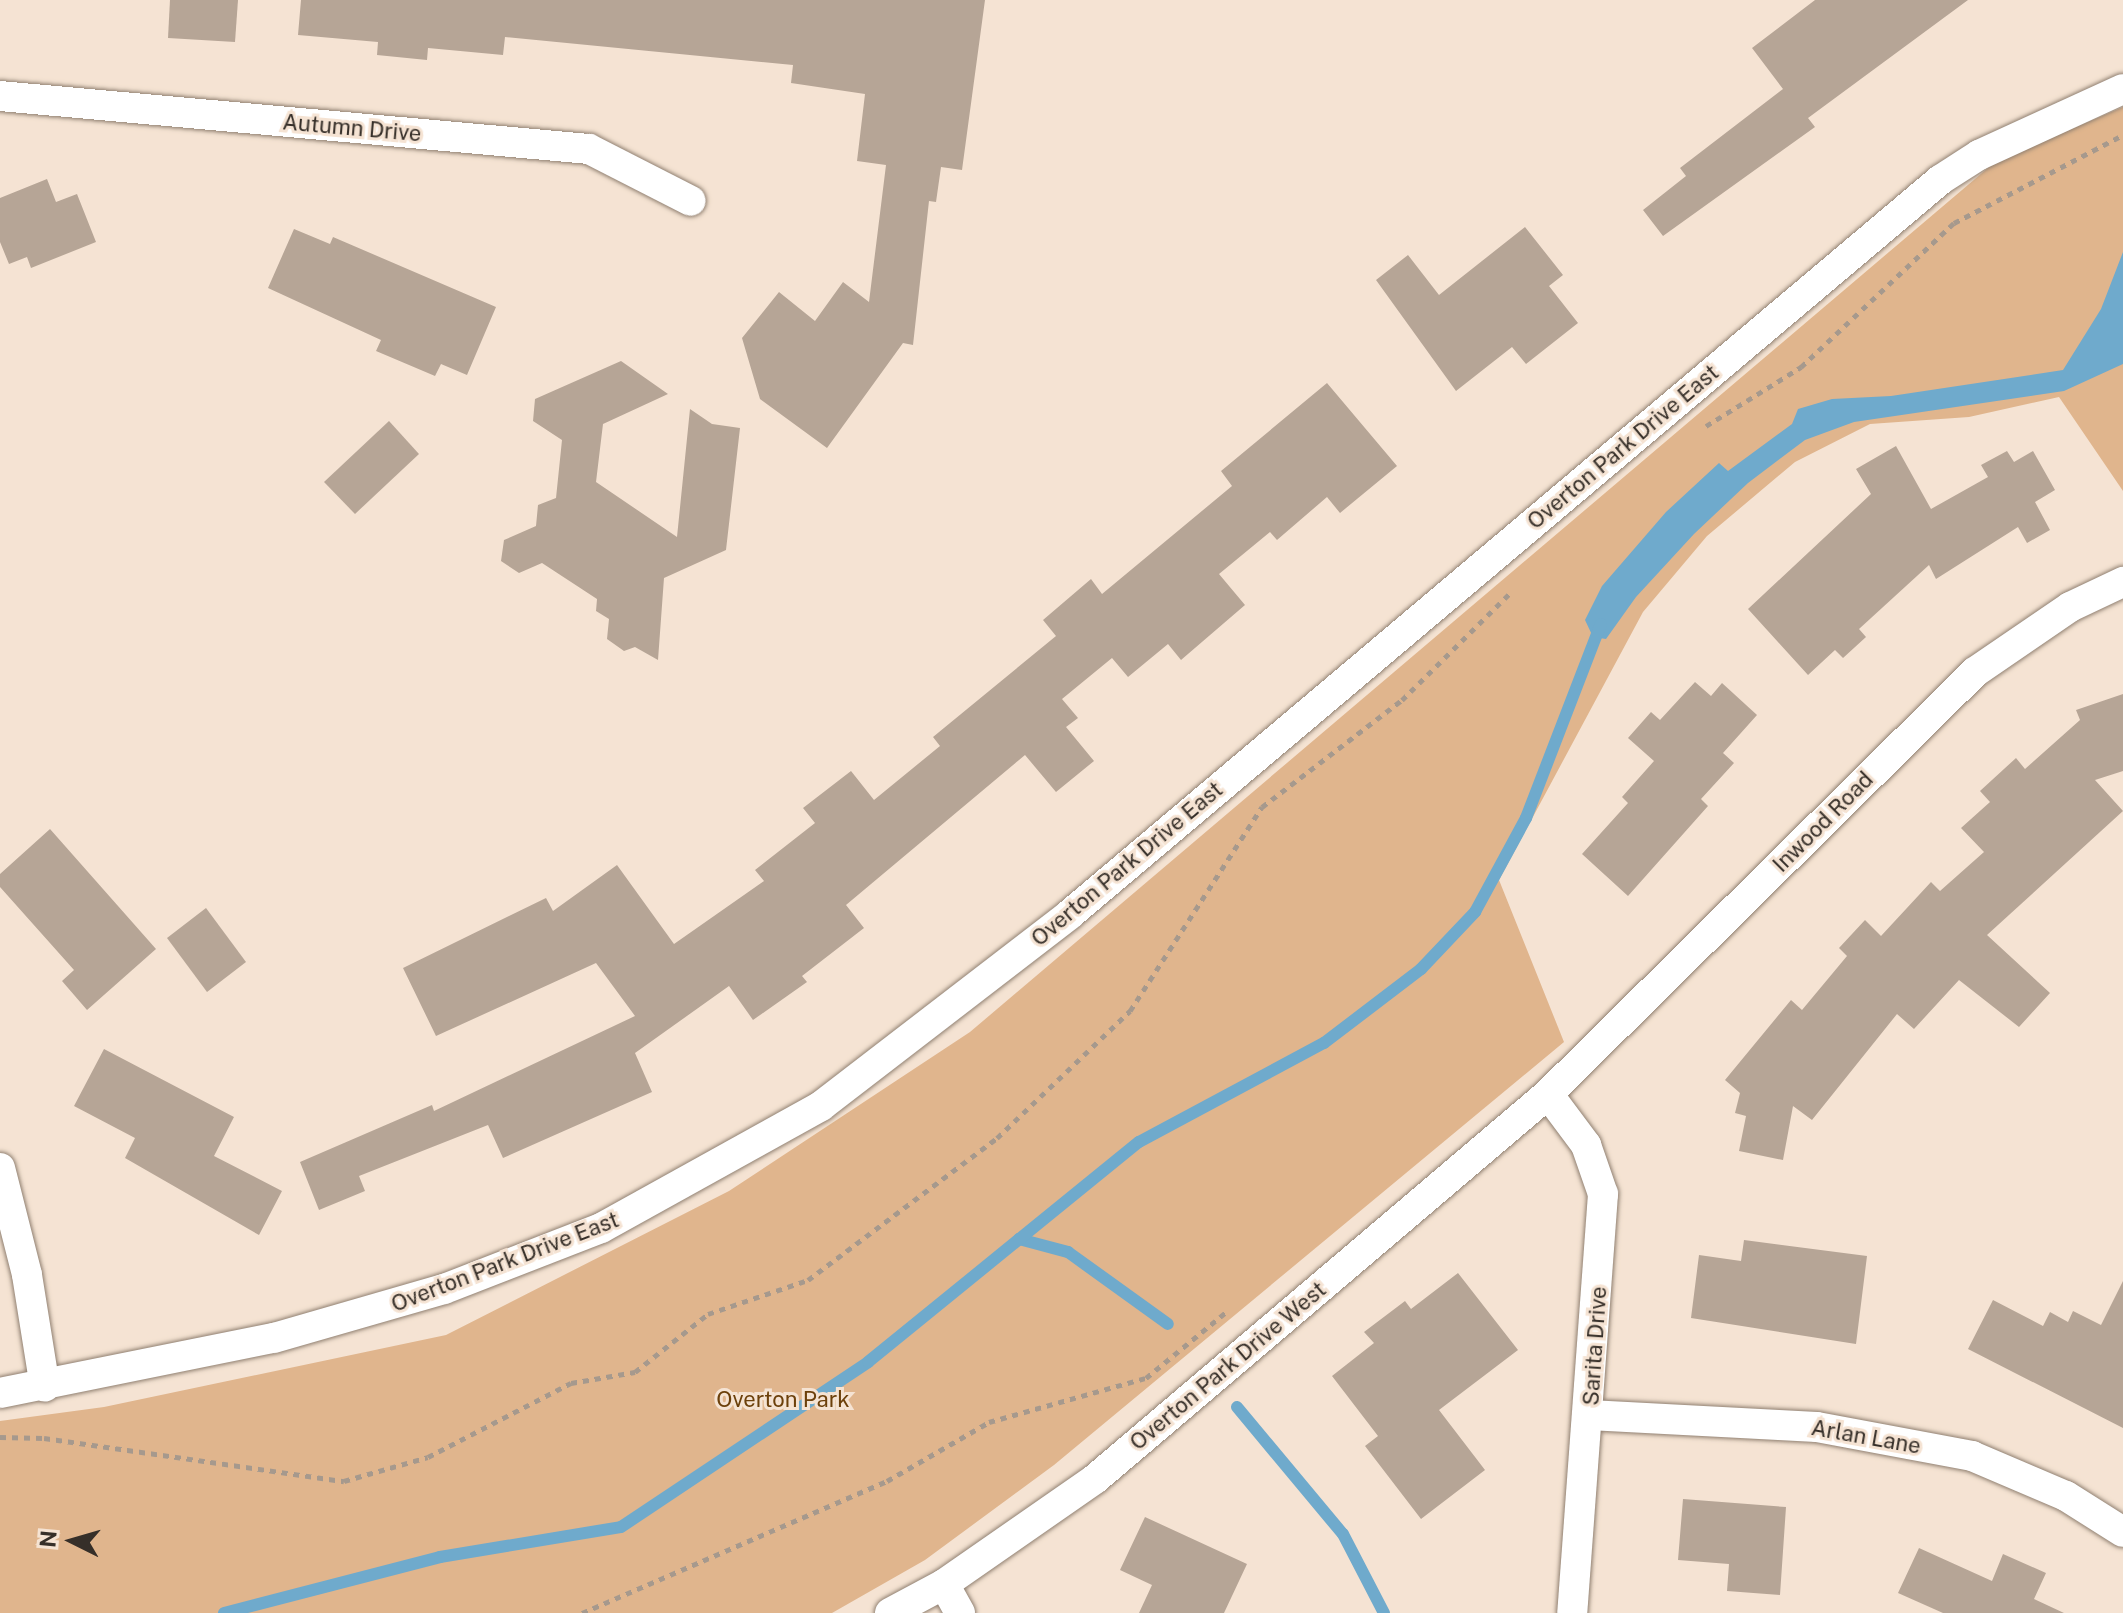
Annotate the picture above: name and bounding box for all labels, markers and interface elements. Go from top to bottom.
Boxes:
street label: Autumn Drive [281,109,423,147]
street label: Overton Park Drive East [1522,359,1724,535]
street label: Inwood Road [1767,766,1879,878]
street label: Overton Park Drive East [1026,776,1228,952]
street label: Overton Park Drive East [387,1206,623,1318]
street label: Overton Park Drive West [1124,1276,1332,1456]
street label: Sarita Drive [1578,1285,1612,1407]
park label: Overton Park [716,1387,850,1413]
street label: Arlan Lane [1809,1414,1923,1460]
north arrow [32,1501,112,1581]
text: N [34,1529,62,1549]

